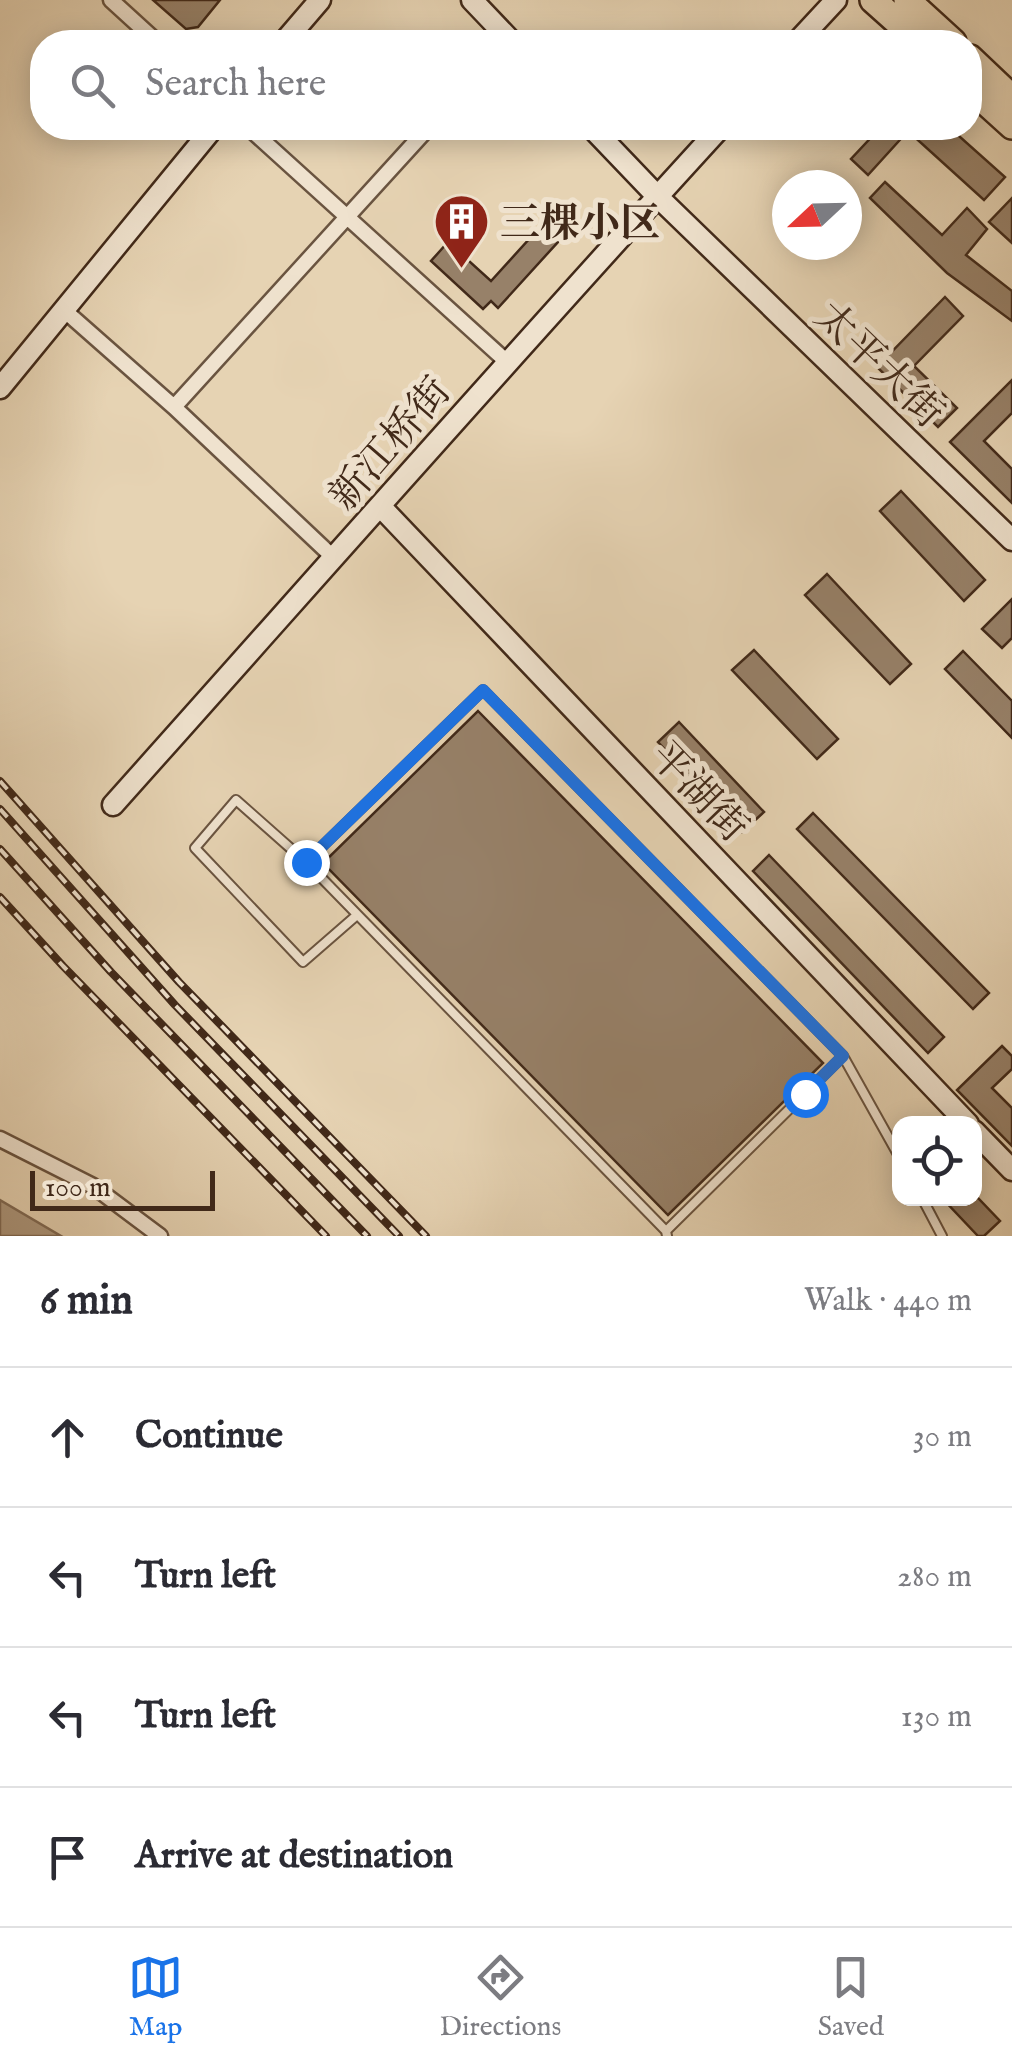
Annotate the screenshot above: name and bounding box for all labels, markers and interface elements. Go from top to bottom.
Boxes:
search box [30,30,982,140]
icon: search [65,58,120,113]
text: Search here [145,61,326,109]
north arrow [772,170,862,260]
building icon: 三棵小区 [431,192,491,271]
place label: 三棵小区 [500,200,660,251]
street label: 太平大街 [802,293,953,440]
street label: 新江桥街 [320,368,463,522]
street label: 平湖街 [637,733,758,854]
route end [284,840,330,886]
route start [783,1072,829,1118]
map controls [892,1116,982,1206]
button: locate [892,1116,982,1206]
scale bar [30,1166,215,1210]
text: 100 m [45,1171,111,1206]
text: 6 min [40,1275,133,1328]
text: Walk · 440 m [804,1281,972,1322]
icon: ahead [40,1410,95,1465]
text: Continue [135,1413,283,1461]
text: 30 m [913,1417,972,1458]
icon: left [40,1550,95,1605]
text: Turn left [135,1553,276,1601]
text: 280 m [897,1557,972,1598]
icon: left [40,1690,95,1745]
text: Turn left [135,1693,276,1741]
text: 130 m [901,1697,972,1738]
icon: arrive [40,1830,95,1885]
text: Arrive at destination [135,1833,453,1881]
tab: Map [128,1950,183,2045]
tab: Directions [439,1950,561,2045]
tab: Saved [818,1950,884,2045]

